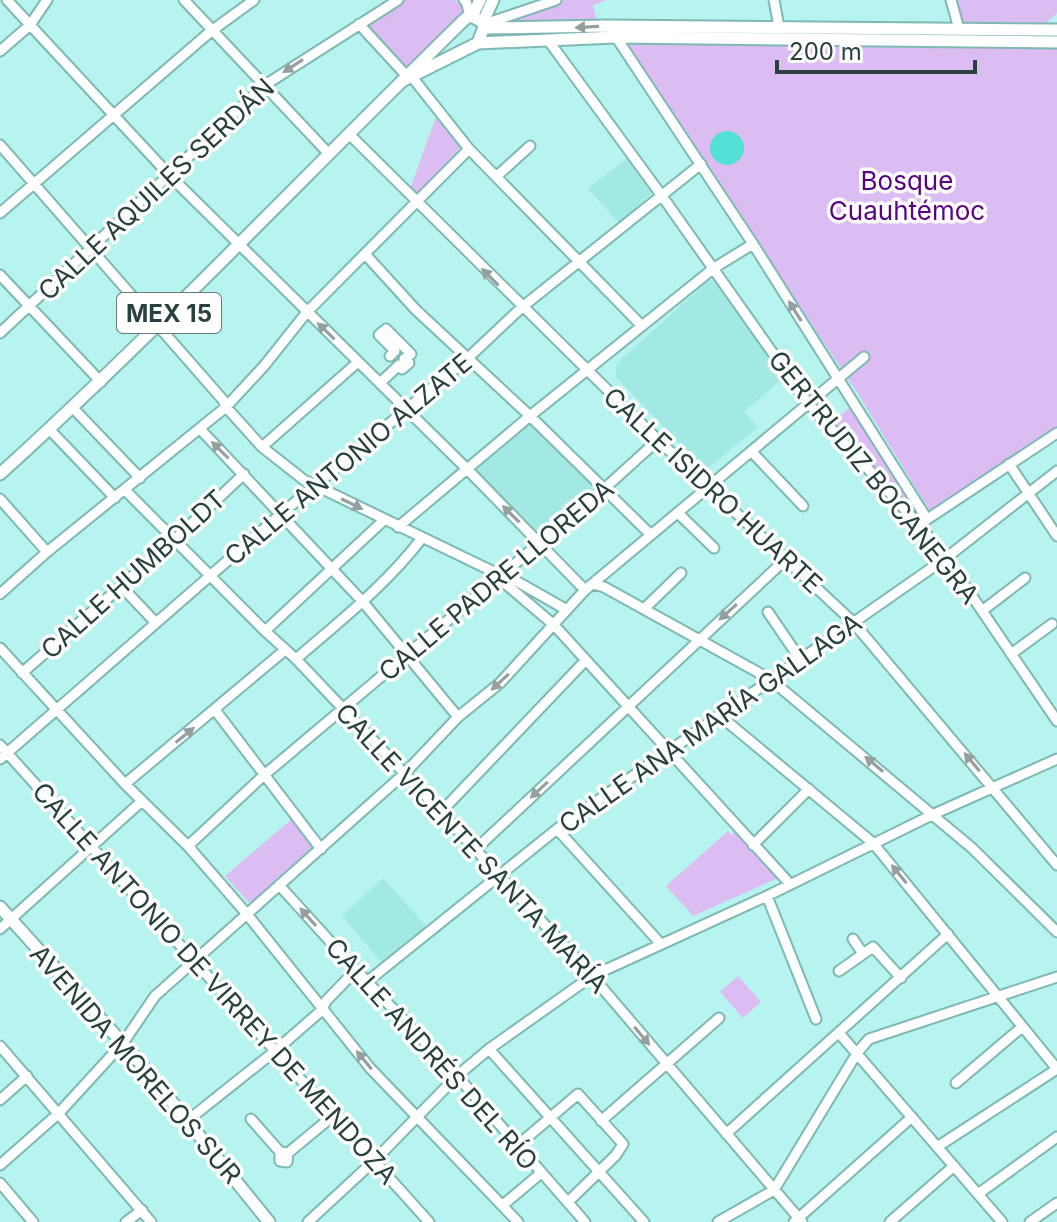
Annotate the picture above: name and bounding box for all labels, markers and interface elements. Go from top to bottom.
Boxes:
one-way arrow [574,20,599,33]
scale bar [777,24,975,74]
text: 200 m [789,37,862,66]
one-way arrow [283,58,304,73]
street label: CALLE AQUILES SERDÁN [32,72,280,306]
park label: Bosque Cuauhtémoc [829,165,985,226]
one-way arrow [482,268,500,287]
road number: MEX 15 [117,293,221,333]
one-way arrow [788,301,803,322]
one-way arrow [317,322,336,341]
street label: GERTRUDIZ BOCANEGRA [762,344,986,610]
street label: CALLE ANTONIO ALZATE [218,346,478,572]
street label: CALLE ISIDRO HUARTE [597,381,829,599]
one-way arrow [211,441,230,460]
street label: CALLE PADRE LLOREDA [372,473,620,687]
street label: CALLE HUMBOLDT [34,483,232,665]
one-way arrow [341,497,364,511]
one-way arrow [502,505,521,524]
one-way arrow [719,603,739,620]
street label: CALLE ANA MARÍA GALLAGA [553,606,867,839]
one-way arrow [491,672,510,690]
street label: CALLE VICENTE SANTA MARÍA [329,697,615,999]
one-way arrow [175,727,195,744]
one-way arrow [963,752,981,771]
one-way arrow [864,756,884,773]
street label: CALLE ANTONIO DE VIRREY DE MENDOZA [26,776,404,1190]
one-way arrow [530,780,549,799]
one-way arrow [891,864,908,884]
one-way arrow [299,908,317,927]
street label: CALLE ANDRÉS DEL RÍO [320,932,544,1176]
street label: AVENIDA MORELOS SUR [24,938,248,1190]
one-way arrow [633,1025,650,1045]
one-way arrow [356,1050,373,1070]

